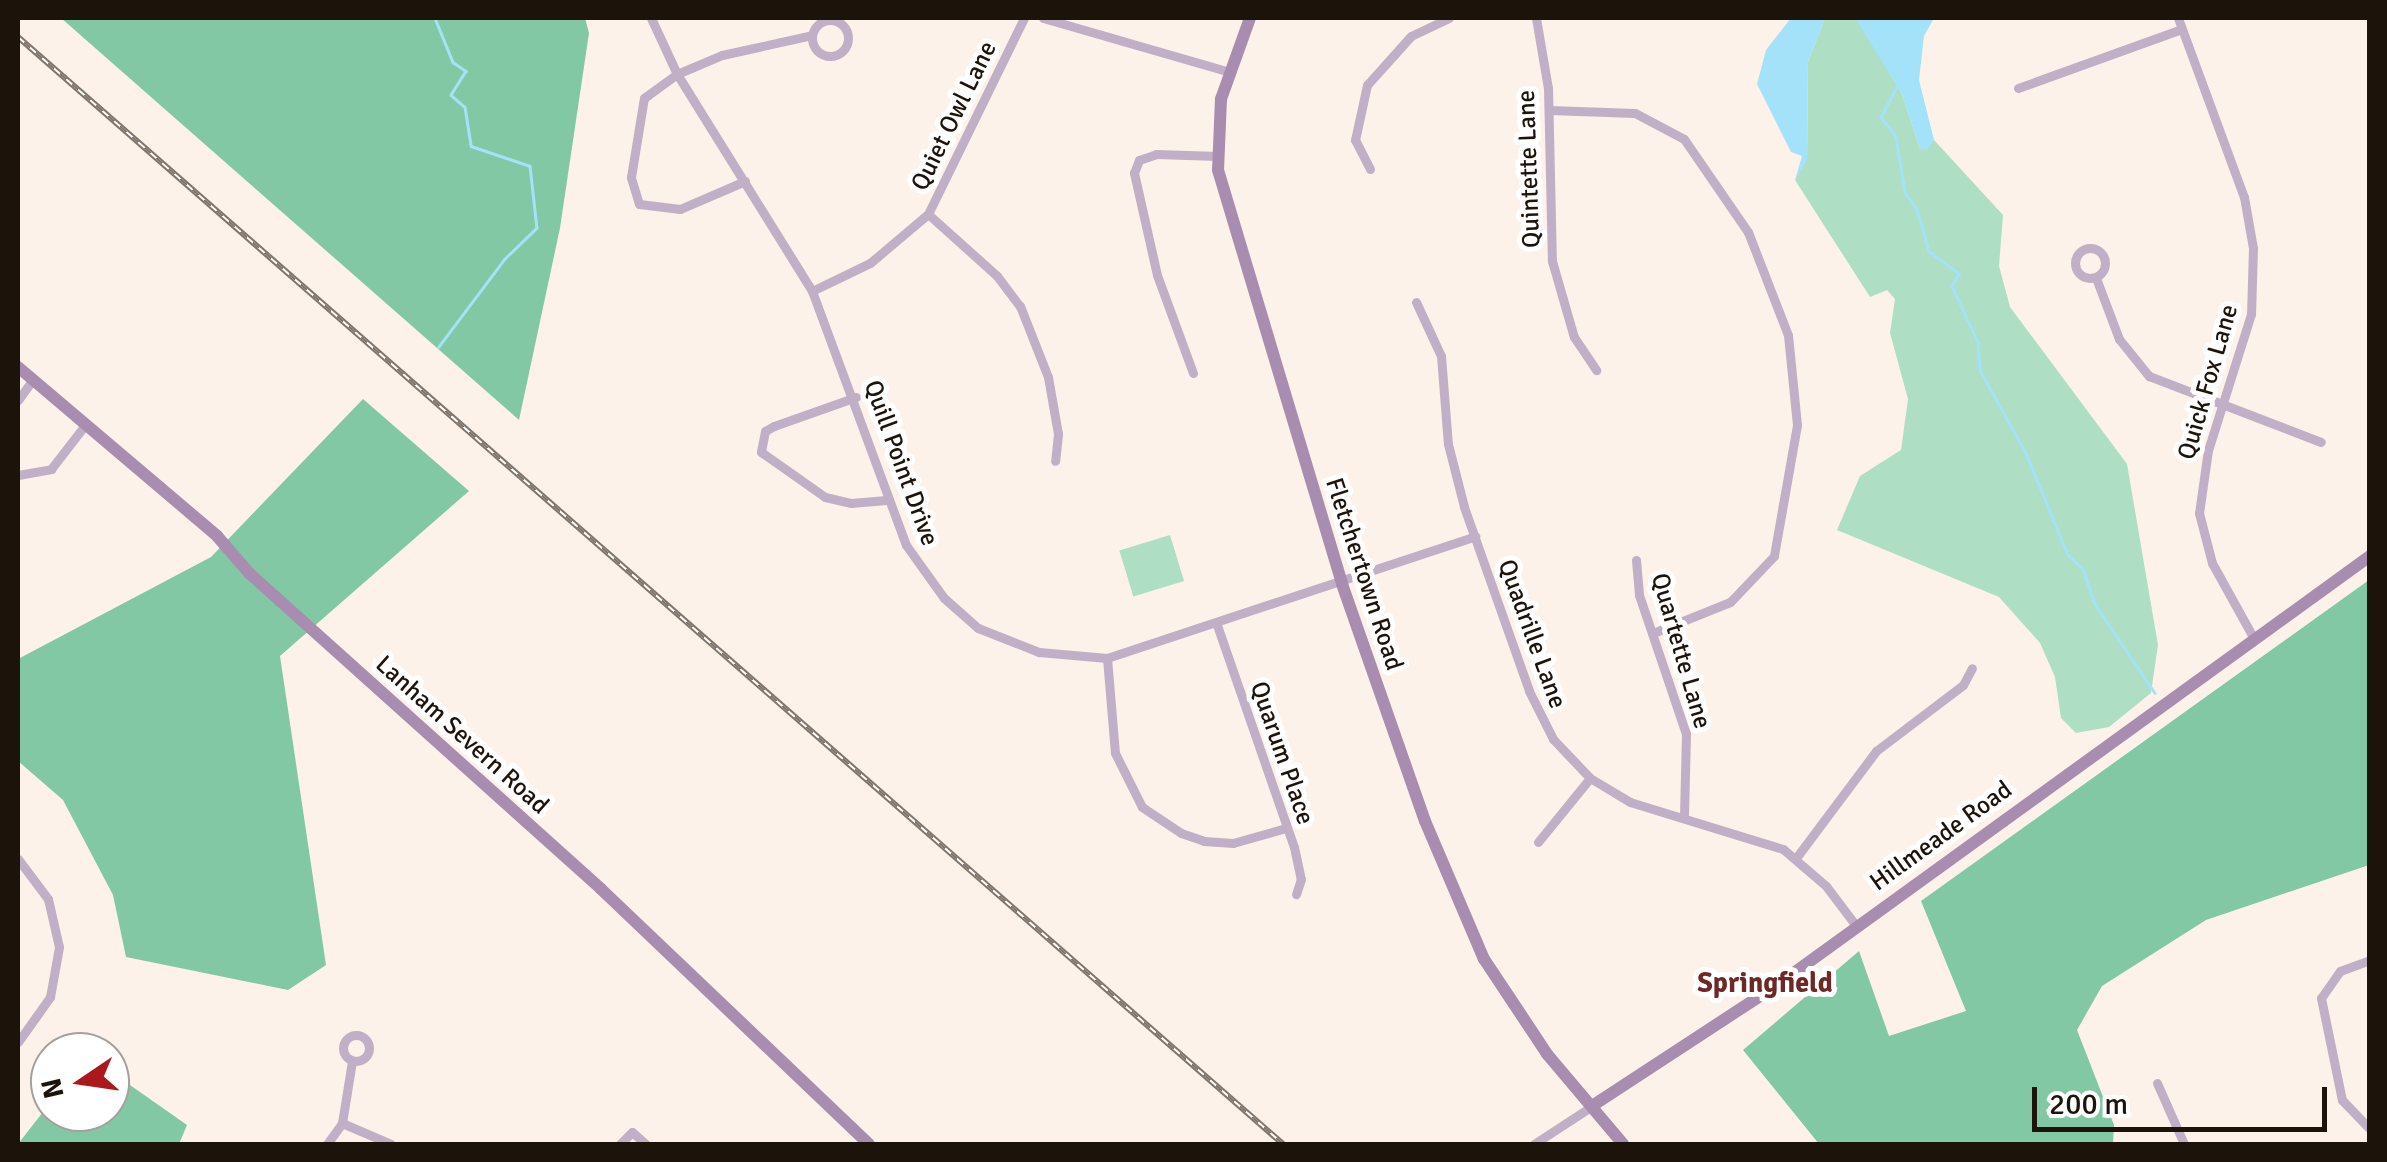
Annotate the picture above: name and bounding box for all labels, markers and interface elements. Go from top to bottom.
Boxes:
street label: Quiet Owl Lane [905,36,1003,196]
street label: Quintette Lane [1511,89,1547,249]
street label: Quick Fox Lane [2172,301,2244,463]
street label: Quill Point Drive [857,376,945,550]
street label: Fletchertown Road [1319,474,1409,674]
street label: Quadrille Lane [1491,556,1573,712]
street label: Quartette Lane [1644,570,1718,732]
street label: Lanham Severn Road [369,649,555,821]
street label: Quarum Place [1244,678,1320,828]
street label: Hillmeade Road [1864,775,2018,897]
district label: Springfield [1697,966,1833,1000]
north arrow [30,1032,130,1132]
scale bar [2037,1067,2332,1129]
text: N [34,1075,71,1102]
text: 200 m [2049,1086,2128,1123]

